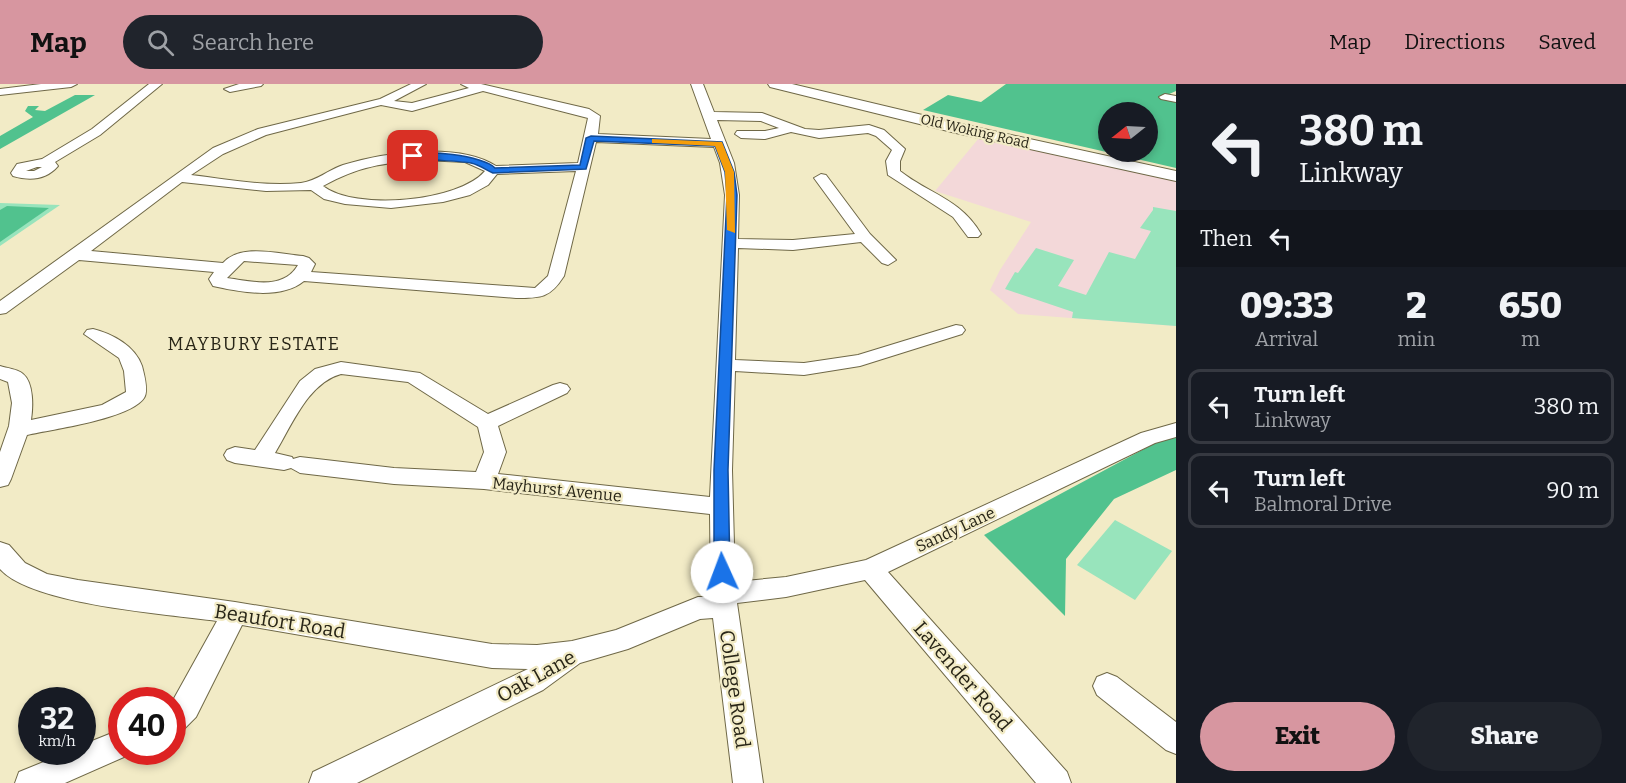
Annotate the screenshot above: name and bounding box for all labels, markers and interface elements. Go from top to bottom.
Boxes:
search box [123,15,543,69]
text: Map [30,26,87,59]
icon: search [144,26,177,59]
text: Search here [192,29,314,56]
text: Map [1329,29,1371,55]
text: Directions [1404,29,1505,55]
text: Saved [1538,29,1596,55]
north arrow [1098,102,1158,162]
map controls [1098,102,1158,162]
text: 380 m [1299,106,1423,156]
icon: left [1200,108,1278,186]
street label: Old Woking Road [919,111,1031,152]
pin [387,130,438,181]
icon: arrive [396,139,429,172]
text: Linkway [1299,157,1403,189]
icon: left [1264,222,1297,255]
text: Then [1200,225,1252,252]
text: 09:33 [1240,284,1334,328]
text: 2 [1406,284,1427,328]
text: 650 [1499,284,1562,328]
text: Arrival [1255,327,1318,351]
text: min [1397,327,1435,351]
text: m [1521,327,1540,351]
district label: MAYBURY ESTATE [168,333,340,355]
text: Turn left [1254,381,1346,408]
icon: left [1203,390,1236,423]
text: 380 m [1534,393,1599,420]
text: Linkway [1254,408,1331,432]
text: Turn left [1254,465,1346,492]
street label: Mayhurst Avenue [491,473,623,506]
icon: left [1203,474,1236,507]
text: 90 m [1547,477,1599,504]
text: Balmoral Drive [1254,492,1392,516]
street label: Sandy Lane [913,503,998,556]
position arrow [690,540,754,604]
street label: Beaufort Road [213,599,347,643]
street label: Lavender Road [909,616,1017,736]
street label: College Road [715,628,755,750]
street label: Oak Lane [493,645,579,707]
speed limit sign: 40 [108,687,186,765]
text: 32 [40,701,74,737]
button: Exit [1200,702,1395,771]
button: Share [1407,702,1602,771]
text: km/h [38,732,76,750]

